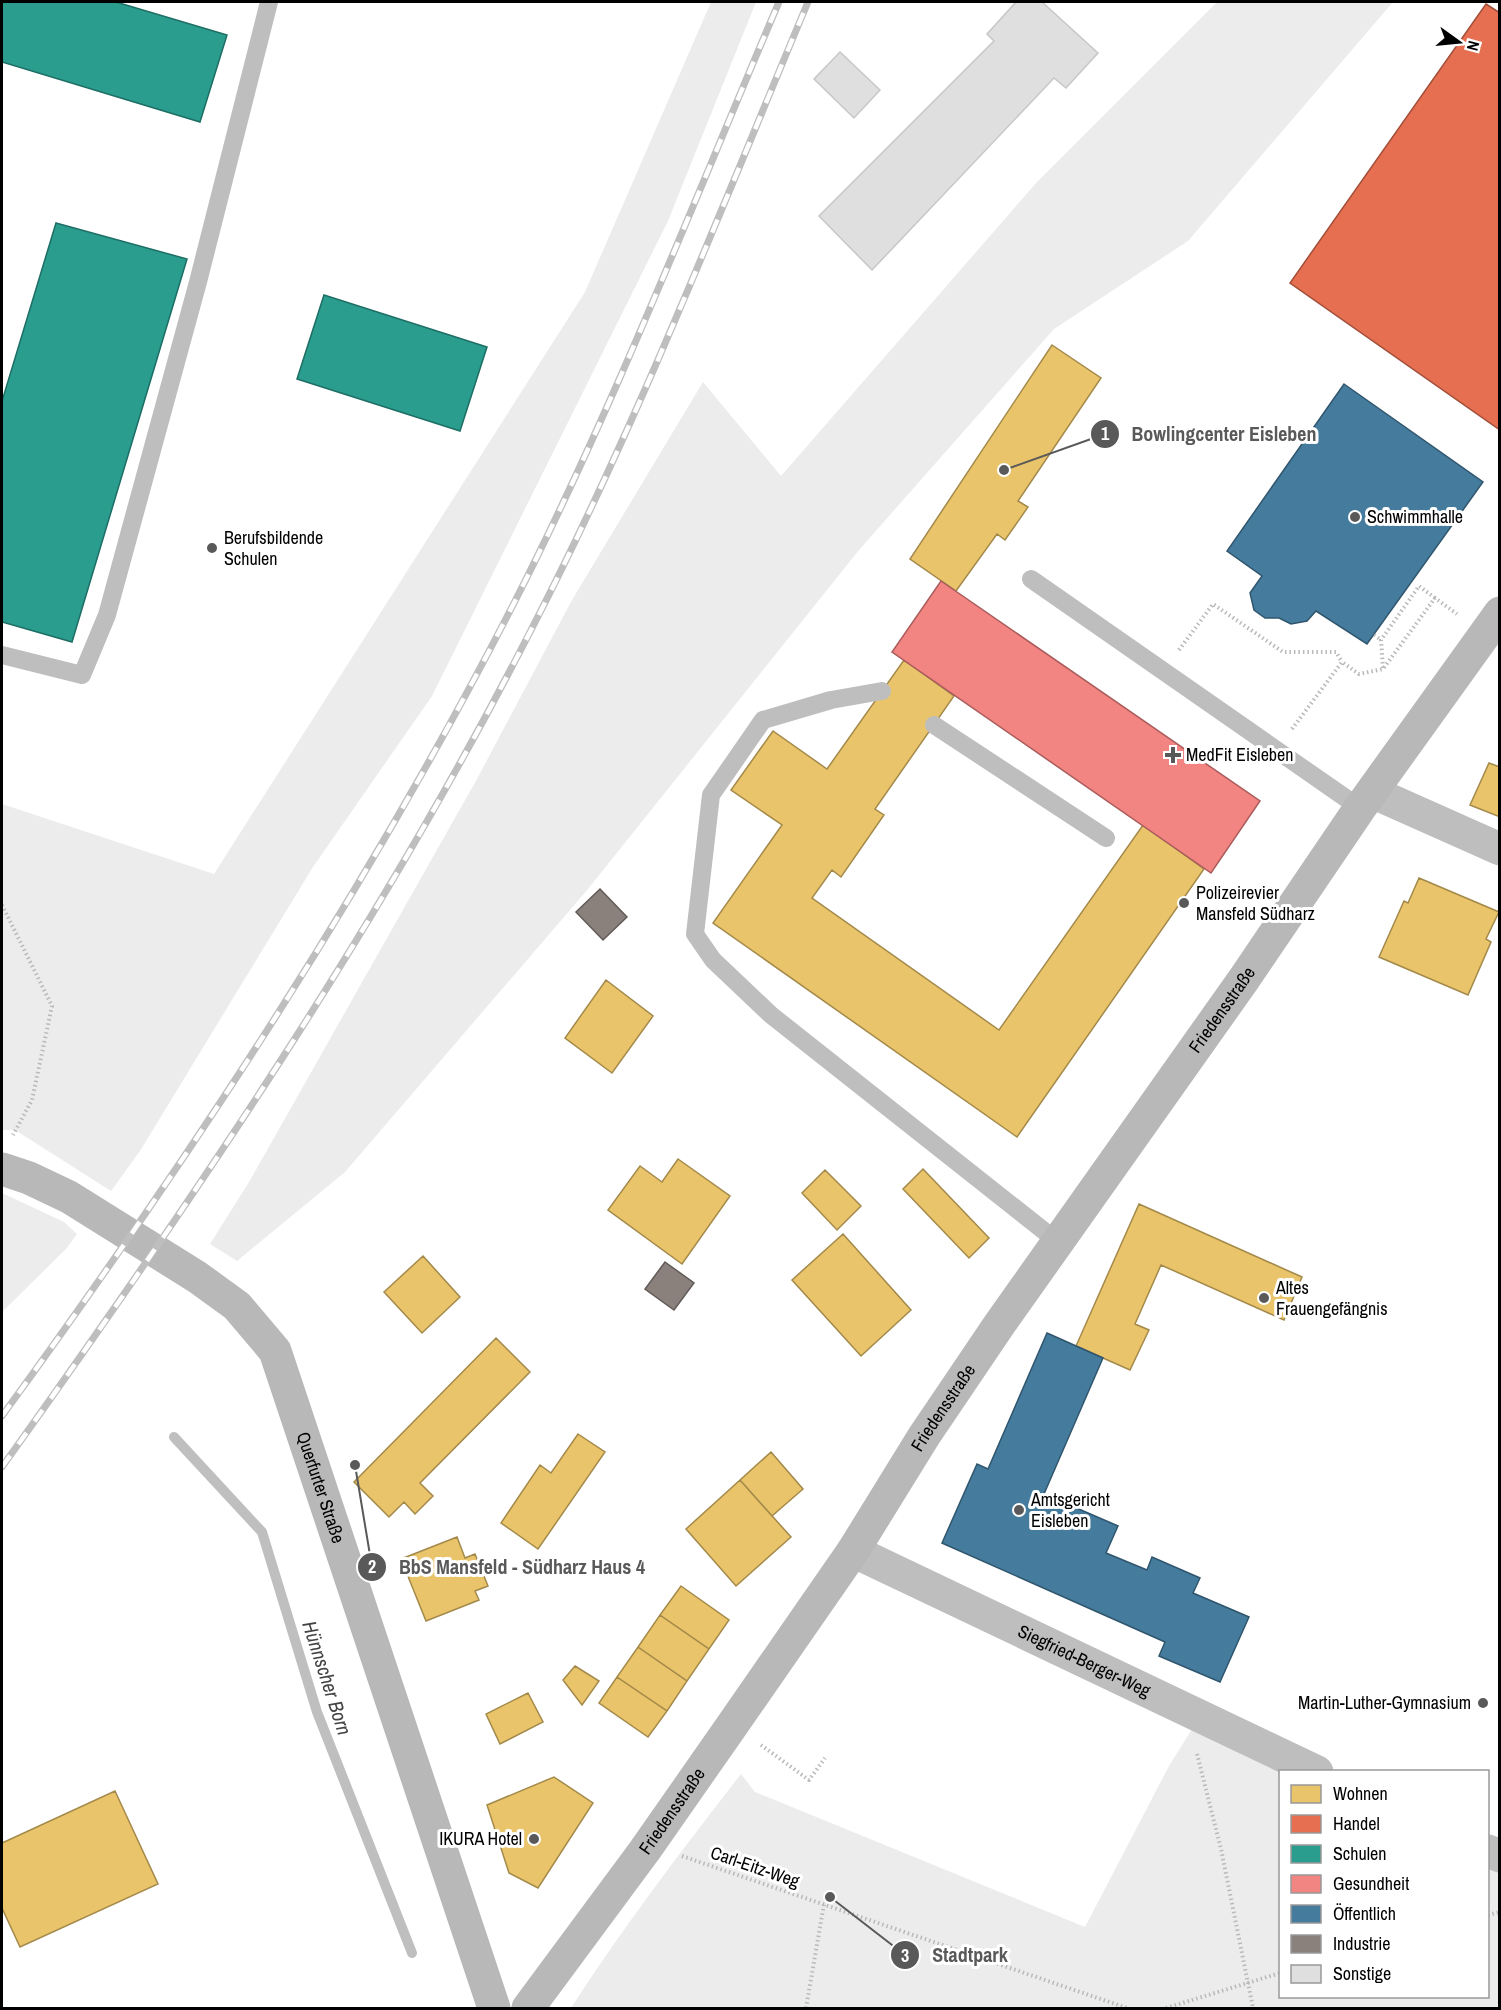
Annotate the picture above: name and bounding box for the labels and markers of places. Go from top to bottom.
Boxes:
callout: Bowlingcenter Eisleben [1090,415,1329,453]
place label: Schwimmhalle [1367,504,1463,529]
marker: Schwimmhalle [1348,510,1362,524]
place label: Berufsbildende Schulen [224,525,323,571]
marker: Berufsbildende Schulen [205,541,219,555]
place label: MedFit Eisleben [1186,742,1293,767]
marker: MedFit Eisleben [1164,746,1182,764]
place label: Polizeirevier Mansfeld Südharz [1196,880,1315,926]
marker: Polizeirevier Mansfeld Südharz [1177,896,1191,910]
place label: Altes Frauengefängnis [1275,1275,1388,1321]
marker: Altes Frauengefängnis [1257,1291,1271,1305]
place label: Amtsgericht Eisleben [1030,1487,1110,1533]
marker: Amtsgericht Eisleben [1012,1503,1026,1517]
callout: BbS Mansfeld - Südharz Haus 4 [357,1548,657,1586]
place label: Martin-Luther-Gymnasium [1298,1690,1471,1715]
marker: Martin-Luther-Gymnasium [1476,1696,1490,1710]
place label: IKURA Hotel [439,1826,522,1851]
marker: IKURA Hotel [527,1832,541,1846]
callout: Stadtpark [890,1936,1020,1974]

